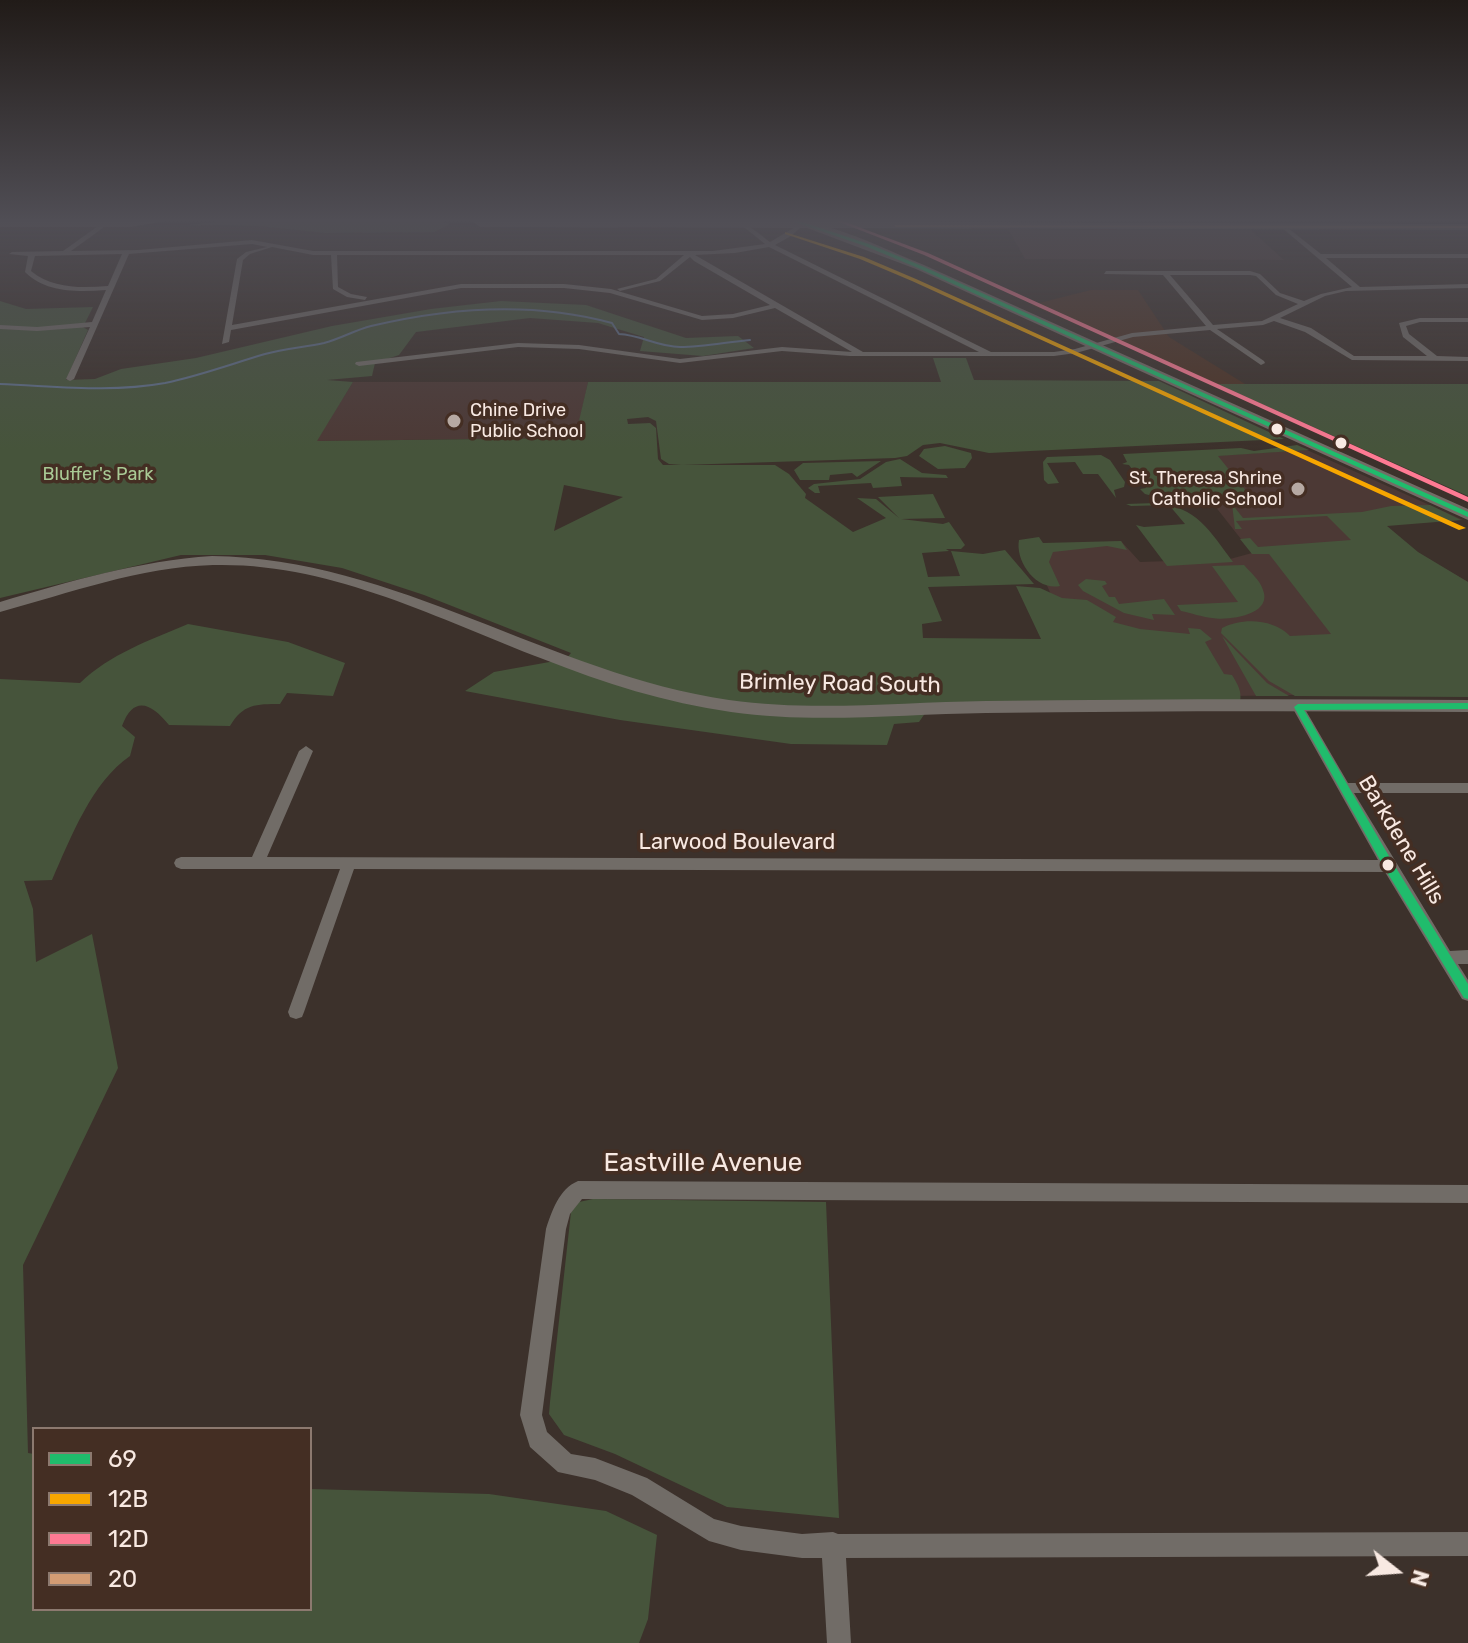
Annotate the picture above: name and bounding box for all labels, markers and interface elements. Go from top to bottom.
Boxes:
place label: Chine Drive Public School [470,400,583,442]
marker: Chine Drive Public School [445,412,463,430]
unlabelled marker [1269,421,1285,437]
unlabelled marker [1333,435,1349,451]
park label: Bluffer's Park [43,464,153,486]
place label: St. Theresa Shrine Catholic School [1129,468,1282,510]
marker: St. Theresa Shrine Catholic School [1289,480,1307,498]
street label: Brimley Road South [739,669,941,699]
street label: Barkdene Hills [1352,771,1450,909]
street label: Larwood Boulevard [639,830,835,856]
unlabelled marker [1380,857,1396,873]
street label: Eastville Avenue [604,1147,802,1179]
legend [32,1427,312,1611]
text: 69 [108,1445,137,1473]
text: 12B [108,1485,148,1513]
text: 12D [108,1525,149,1553]
north arrow [1356,1531,1436,1611]
text: 20 [108,1565,137,1593]
text: N [1404,1567,1435,1590]

